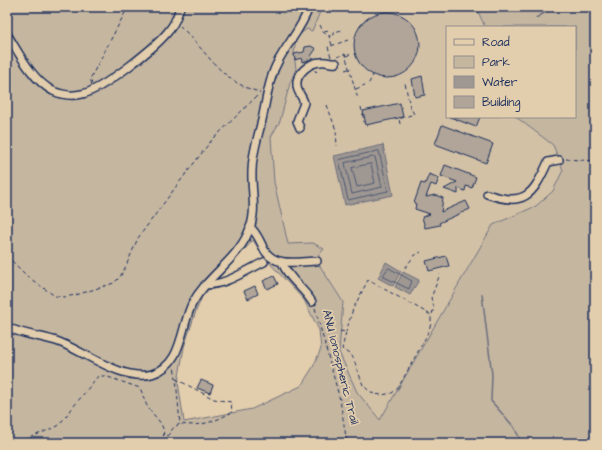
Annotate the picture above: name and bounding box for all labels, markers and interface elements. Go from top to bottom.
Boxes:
legend [446,26,576,118]
text: Road [482,34,510,51]
text: Park [482,54,510,71]
text: Water [482,74,518,91]
text: Building [482,94,520,112]
street label: ANU Ionospheric Trail [318,308,363,427]

